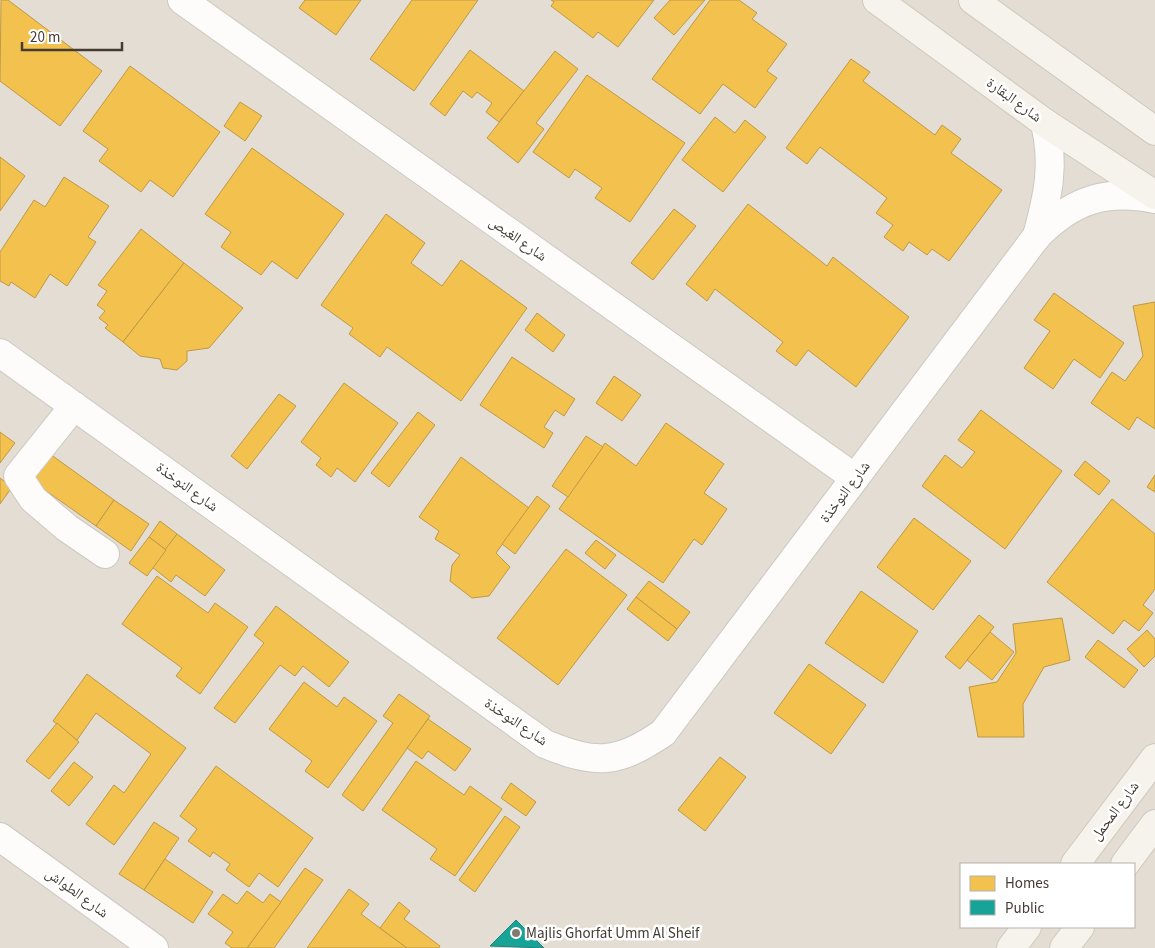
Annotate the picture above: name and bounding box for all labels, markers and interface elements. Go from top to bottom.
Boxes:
scale bar [22,20,122,52]
text: 20 m [30,27,60,48]
street label: شارع البقارة [982,73,1046,127]
street label: شارع الغيص [485,211,551,267]
street label: شارع النوخذة [152,457,223,517]
street label: شارع النوخذة [815,457,875,527]
street label: شارع النوخذة [480,693,552,751]
street label: شارع المحمل [1086,777,1144,845]
street label: شارع الطواش [41,863,113,923]
legend [960,863,1135,928]
text: Homes [1005,873,1049,894]
text: Public [1005,898,1044,919]
place label: Majlis Ghorfat Umm Al Sheif [526,923,700,944]
marker: Majlis Ghorfat Umm Al Sheif [510,927,522,939]

